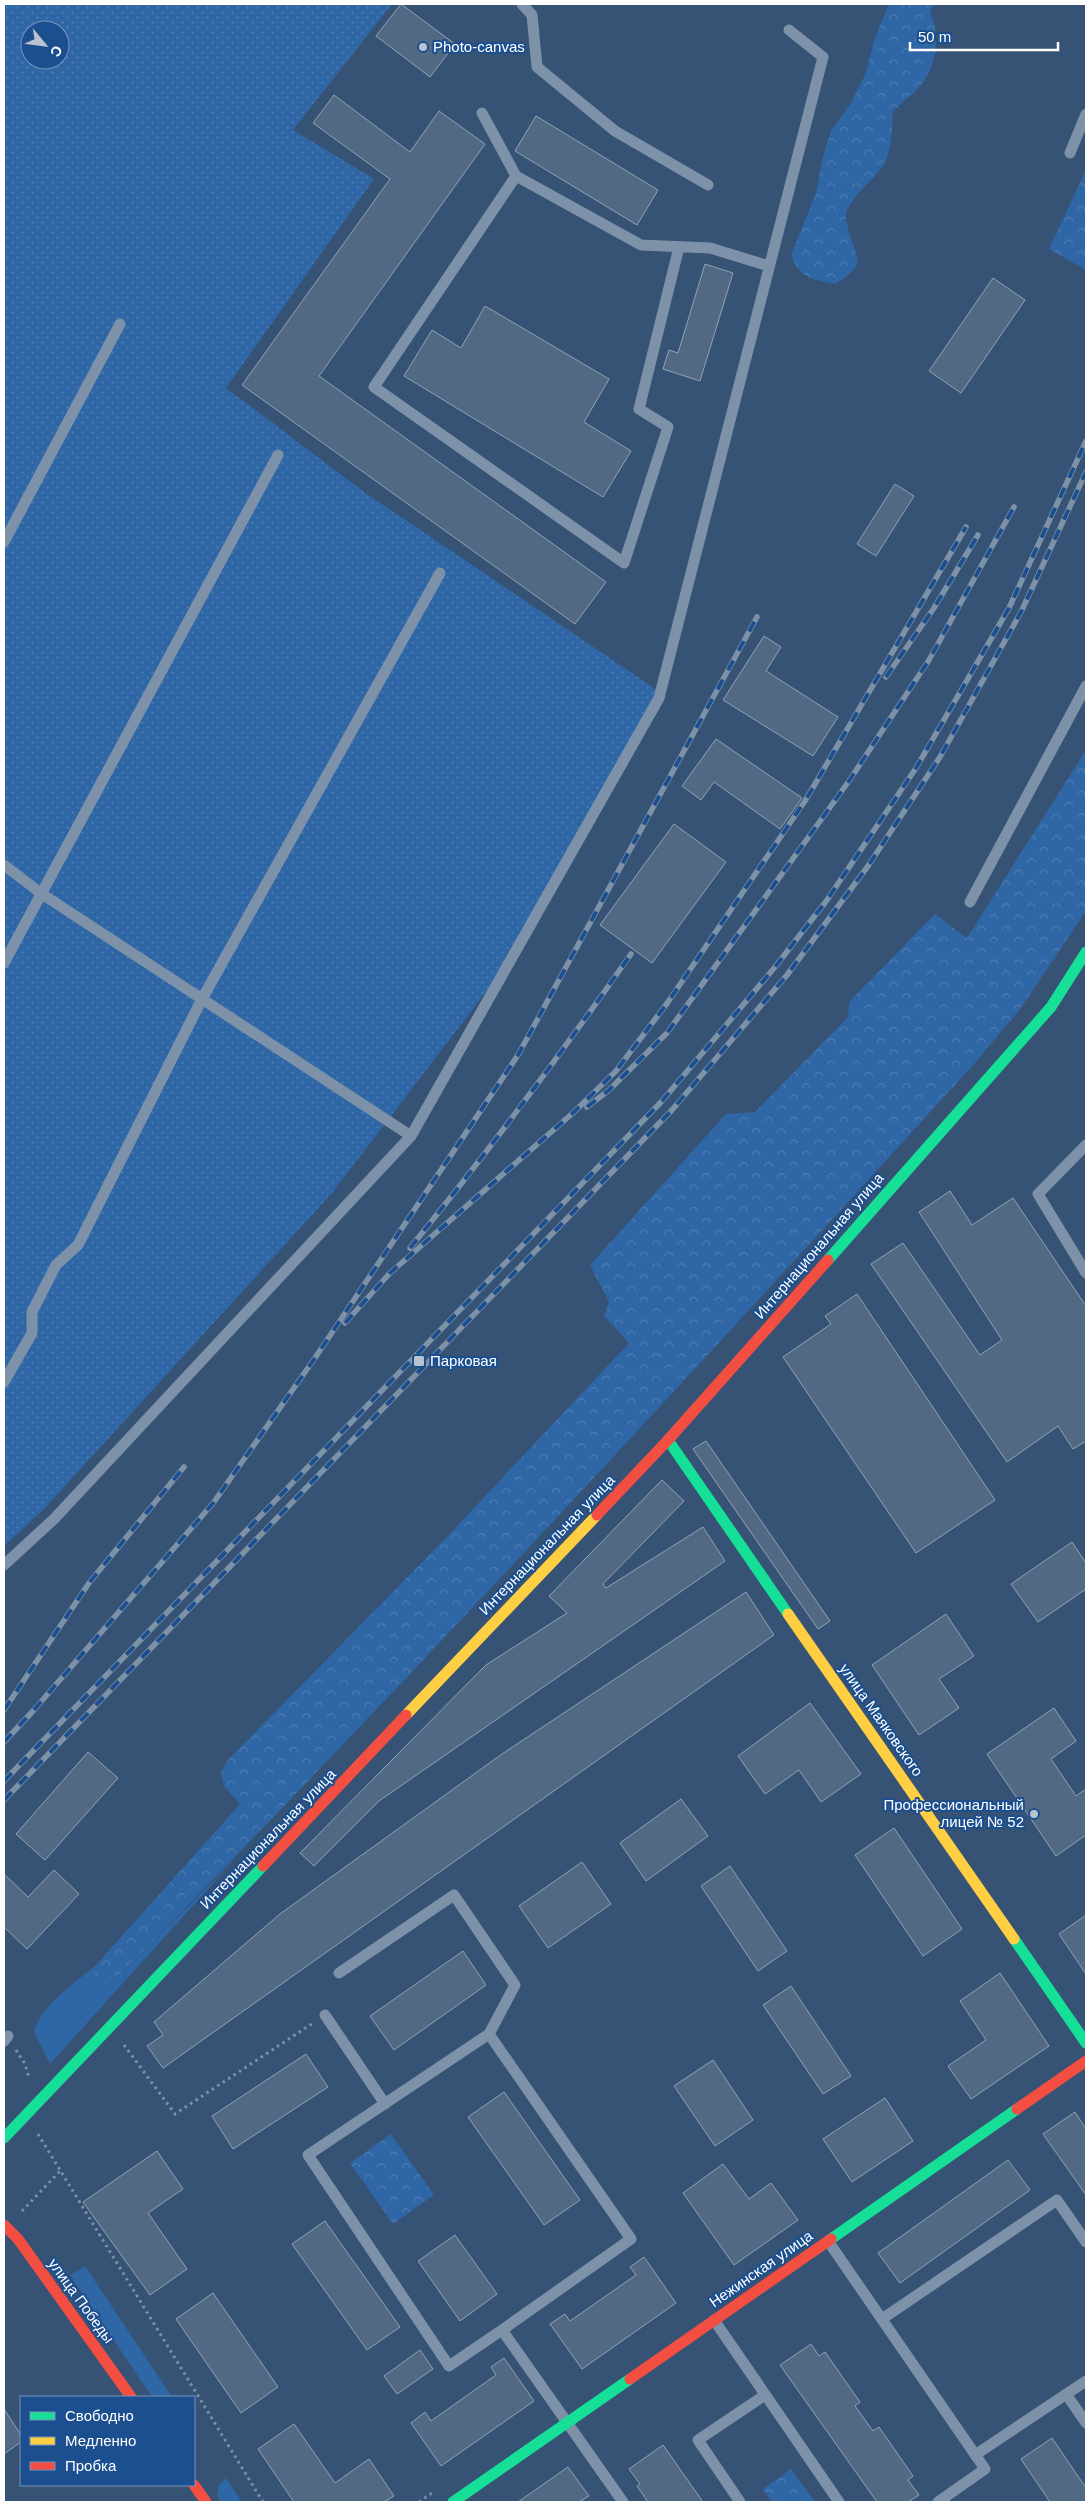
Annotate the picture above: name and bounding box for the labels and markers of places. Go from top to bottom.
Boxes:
place label: Photo-canvas [433,38,525,55]
marker: Photo-canvas [417,41,429,53]
place label: Парковая [430,1352,497,1369]
marker: Парковая [412,1354,426,1368]
place label: Профессиональный лицей № 52 [883,1796,1024,1830]
marker: Профессиональный лицей № 52 [1028,1808,1040,1820]

